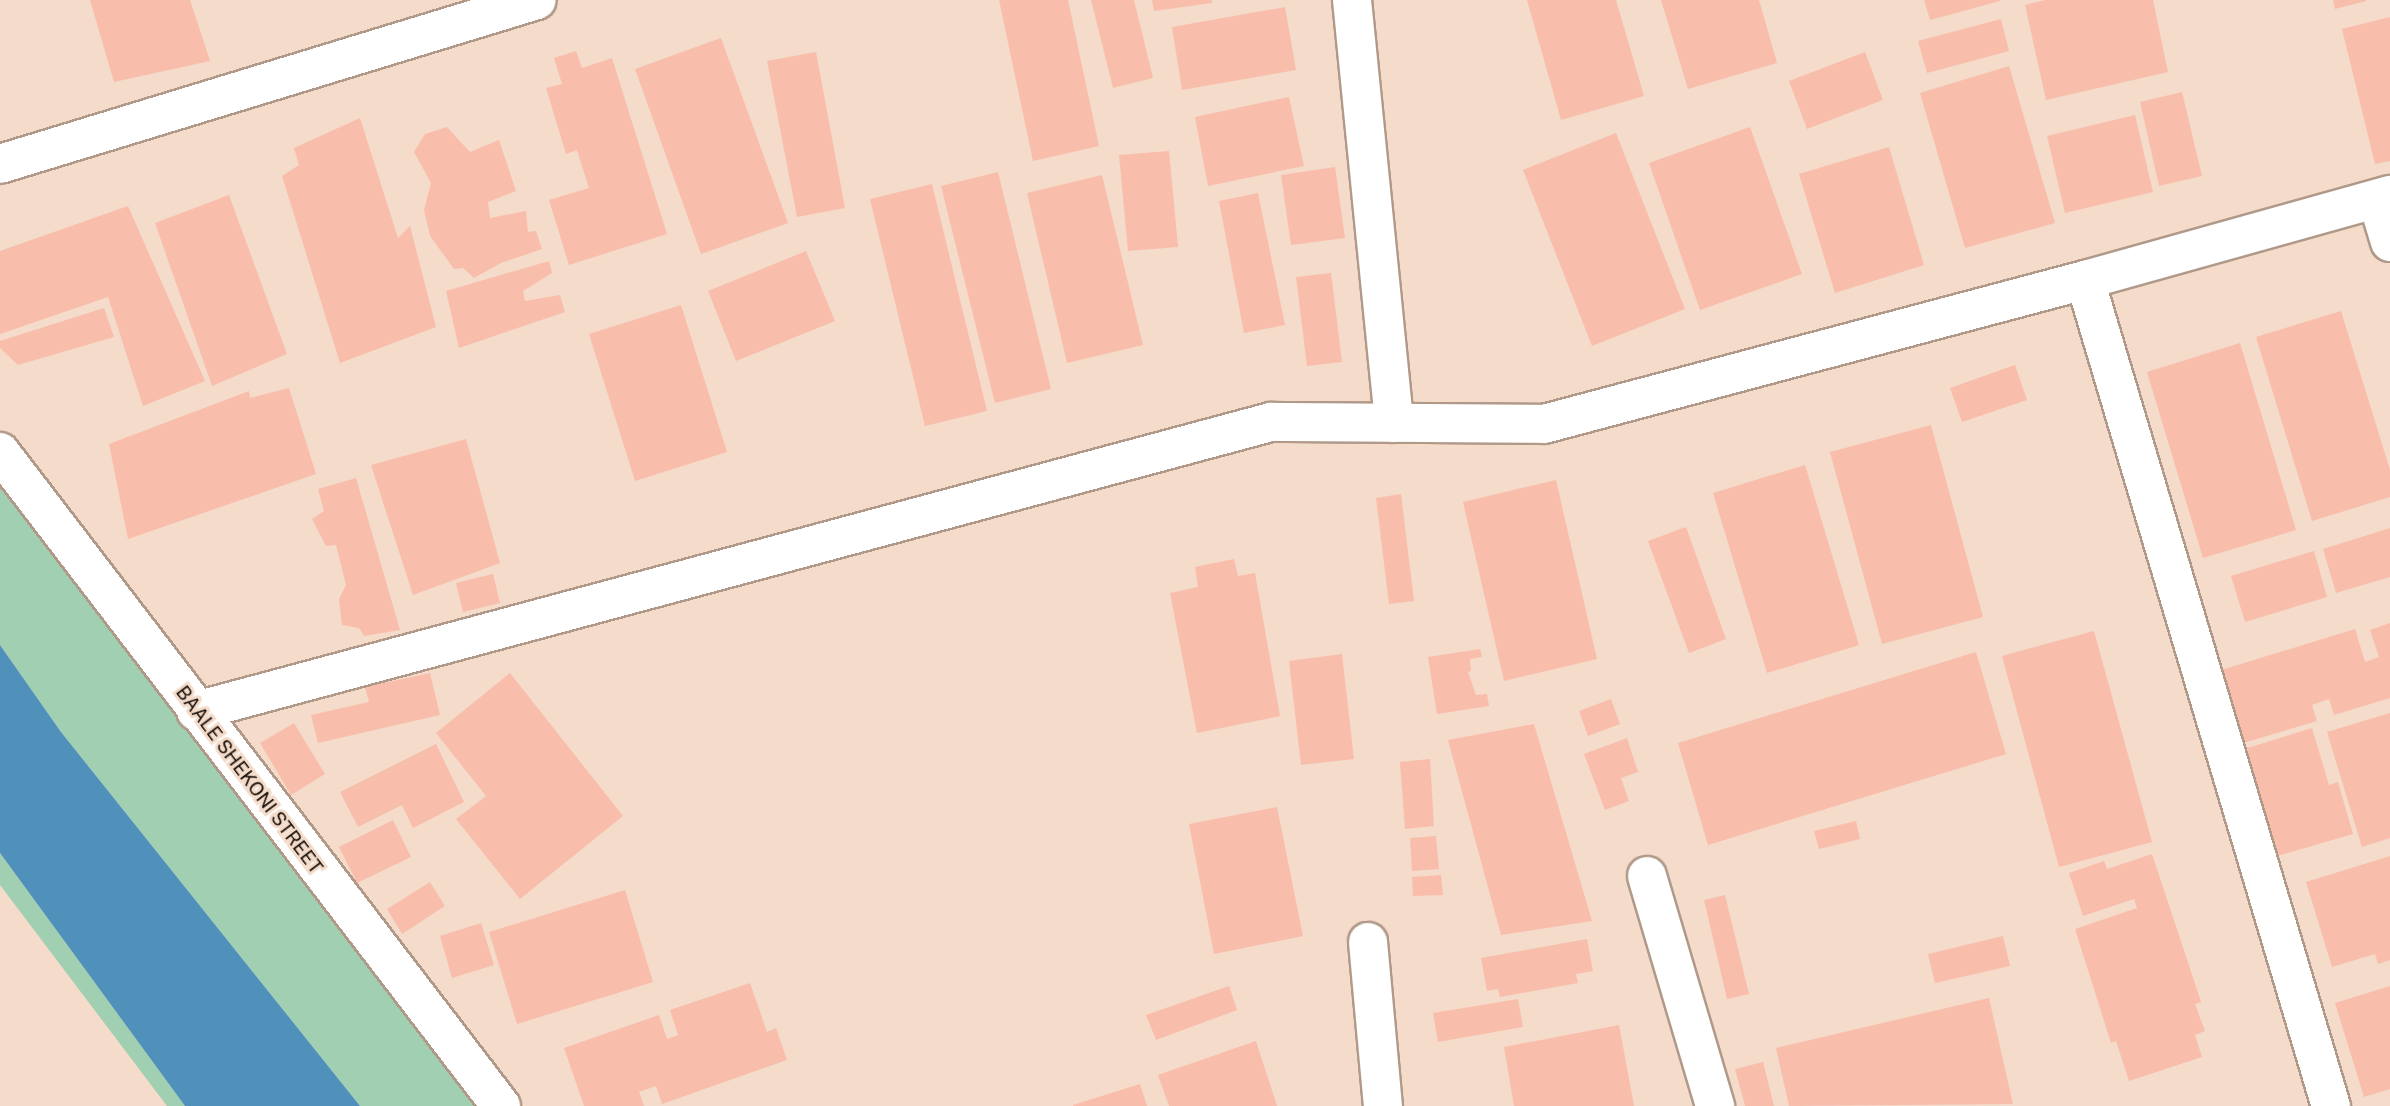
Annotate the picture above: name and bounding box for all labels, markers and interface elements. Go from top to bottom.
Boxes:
street label: BAALE SHEKONI STREET [171,682,327,878]

